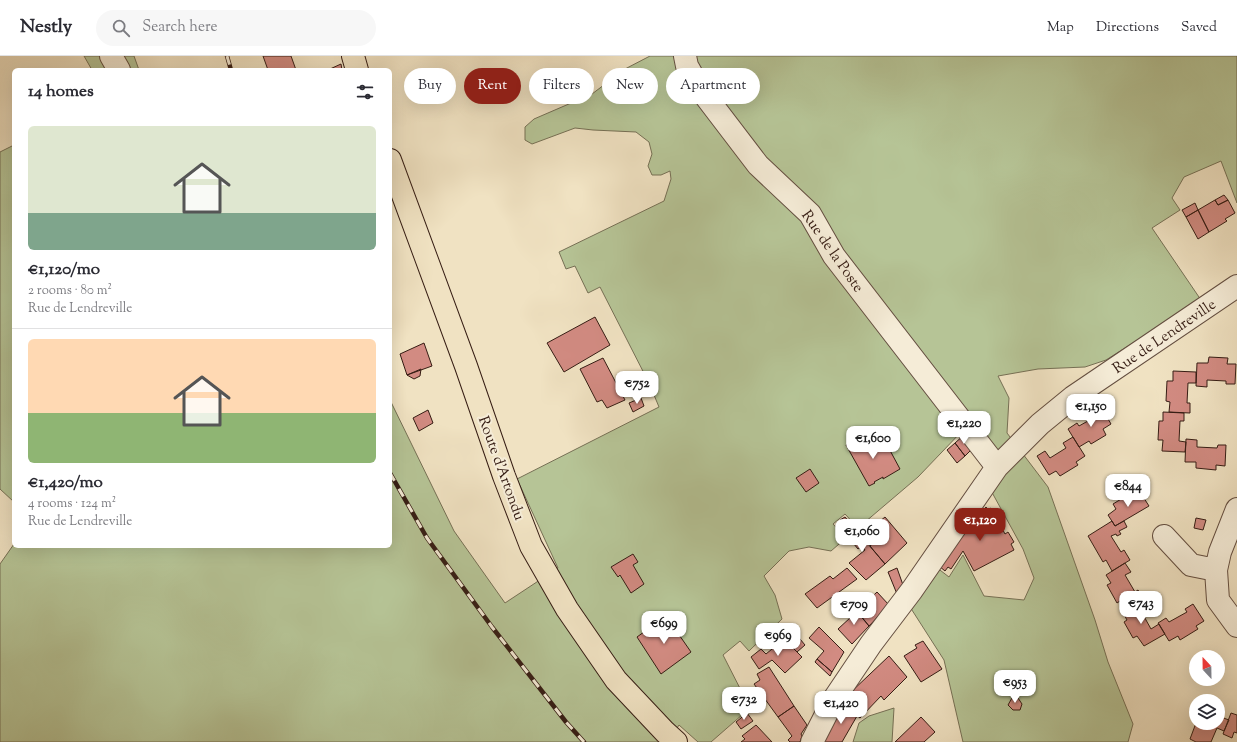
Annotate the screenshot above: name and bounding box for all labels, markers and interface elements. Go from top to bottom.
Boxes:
search box [96,10,376,46]
text: Nestly [20,14,72,41]
icon: search [110,17,132,39]
text: Search here [142,17,218,38]
text: Map [1047,18,1074,38]
text: Directions [1096,18,1159,38]
text: Saved [1181,18,1217,38]
chip: Buy [404,68,456,104]
chip: Rent [464,68,521,104]
chip: Filters [529,68,594,104]
chip: New [602,68,658,104]
chip: Apartment [666,68,760,104]
text: 14 homes [28,80,94,104]
icon: filters [354,81,376,103]
icon: home [166,152,238,224]
street label: Rue de la Poste [796,207,868,297]
text: €1,120/mo [28,258,100,282]
text: 2 rooms · 80 m² [28,282,112,300]
street label: Rue de Lendreville [1109,295,1221,380]
text: Rue de Lendreville [28,300,132,318]
icon: home [166,365,238,437]
pin: €752 [613,371,661,405]
text: €752 [624,375,650,393]
pin: €1,150 [1058,394,1124,428]
text: €1,150 [1075,398,1107,416]
pin: €1,220 [931,411,997,445]
street label: Route d'Artondu [472,413,529,524]
text: €1,220 [947,415,981,433]
pin: €1,600 [840,426,906,460]
text: €1,600 [855,430,891,448]
text: €1,420/mo [28,471,103,495]
pin: €844 [1104,474,1152,508]
text: €844 [1114,478,1142,496]
text: 4 rooms · 124 m² [28,495,116,513]
pin: €1,120 [947,508,1013,542]
text: €1,120 [963,512,997,530]
text: Rue de Lendreville [28,513,132,531]
pin: €1,060 [829,519,895,553]
text: €1,060 [844,523,880,541]
pin: €743 [1117,591,1165,625]
pin: €709 [830,592,878,626]
text: €743 [1128,595,1154,613]
text: €709 [840,596,868,614]
pin: €699 [640,611,688,645]
text: €699 [650,615,678,633]
pin: €969 [754,623,802,657]
text: €969 [764,627,792,645]
north arrow [1189,650,1225,686]
map controls [1189,650,1225,730]
pin: €953 [991,670,1039,704]
text: €953 [1003,674,1027,692]
pin: €732 [720,687,768,721]
text: €732 [731,691,757,709]
pin: €1,420 [808,691,874,725]
button: layers [1189,694,1225,730]
text: €1,420 [823,695,859,713]

